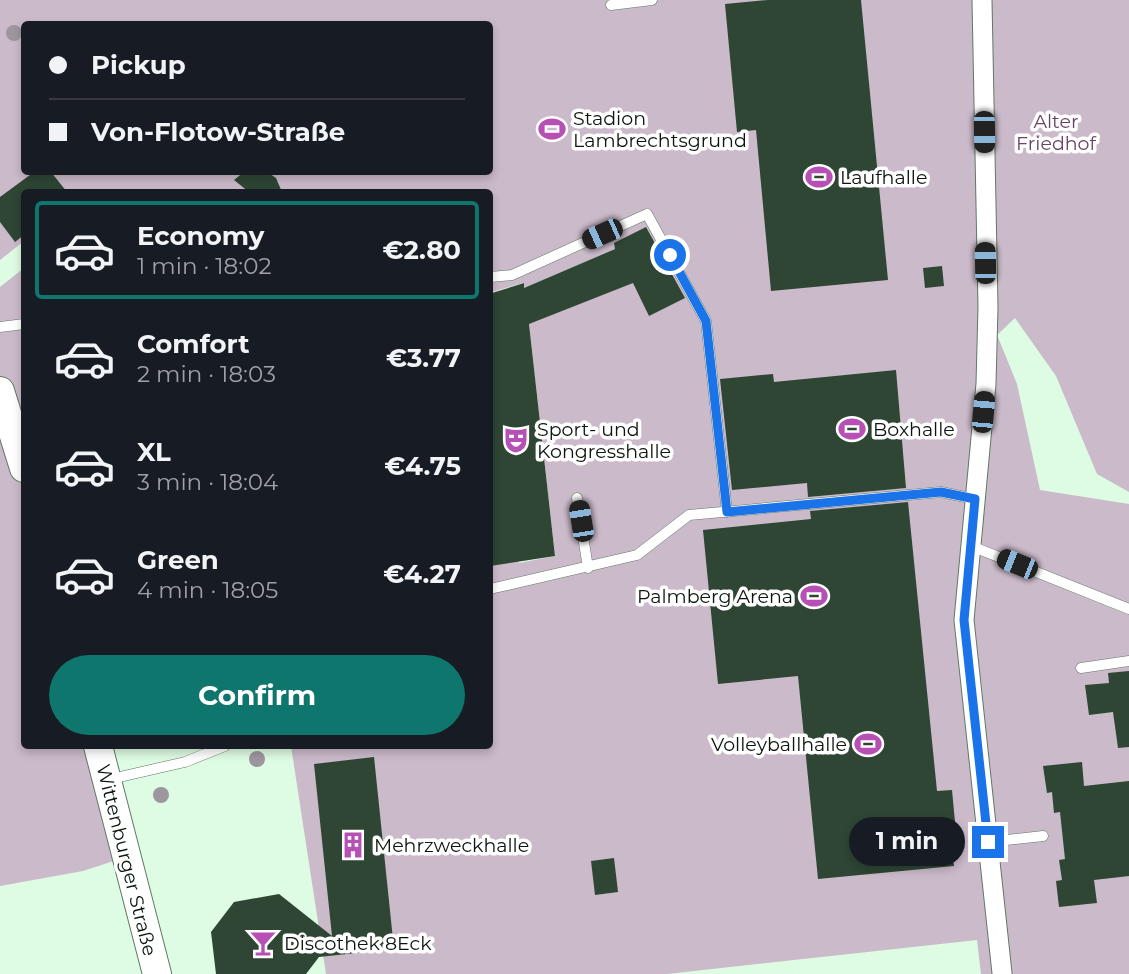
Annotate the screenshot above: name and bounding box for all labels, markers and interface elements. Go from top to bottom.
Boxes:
text: Pickup [91,49,186,81]
place label: Stadion Lambrechtsgrund [573,107,747,152]
park label: Alter Friedhof [1016,110,1098,155]
car [974,111,995,153]
sports icon: Stadion Lambrechtsgrund [537,114,567,144]
text: Von-Flotow-Straße [91,116,345,148]
sports icon: Laufhalle [804,162,834,192]
place label: Laufhalle [840,166,927,189]
car [579,216,626,252]
icon: car [53,219,116,282]
text: Economy [137,220,264,252]
text: €2.80 [383,234,461,266]
route start [654,239,686,271]
car [975,242,996,284]
text: 1 min · 18:02 [137,252,271,280]
icon: car [53,327,116,390]
text: Comfort [137,328,249,360]
text: €3.77 [386,342,461,374]
text: 2 min · 18:03 [137,360,276,388]
car [971,390,996,434]
sports icon: Boxhalle [837,414,867,444]
place label: Sport- und Kongresshalle [537,418,671,463]
place label: Boxhalle [873,418,955,441]
theatre icon: Sport- und Kongresshalle [501,425,531,455]
icon: car [53,435,116,498]
text: XL [137,436,171,468]
text: €4.75 [384,450,461,482]
text: 3 min · 18:04 [137,468,278,496]
car [568,499,595,543]
icon: car [53,543,116,606]
text: Green [137,544,219,576]
car [994,546,1041,582]
text: €4.27 [383,558,461,590]
text: 4 min · 18:05 [137,576,278,604]
sports icon: Palmberg Arena [799,581,829,611]
place label: Palmberg Arena [637,585,793,608]
button: Confirm [49,655,465,735]
sports icon: Volleyballhalle [853,729,883,759]
place label: Volleyballhalle [711,733,847,756]
street label: Wittenburger Straße [92,762,161,958]
callout: 1 min [848,818,964,866]
route end [972,826,1004,858]
text: 1 min [876,827,938,855]
building icon: Mehrzweckhalle [338,830,368,860]
place label: Mehrzweckhalle [374,834,529,857]
bar icon: Discothek 8Eck [248,928,278,958]
place label: Discothek 8Eck [284,932,432,955]

